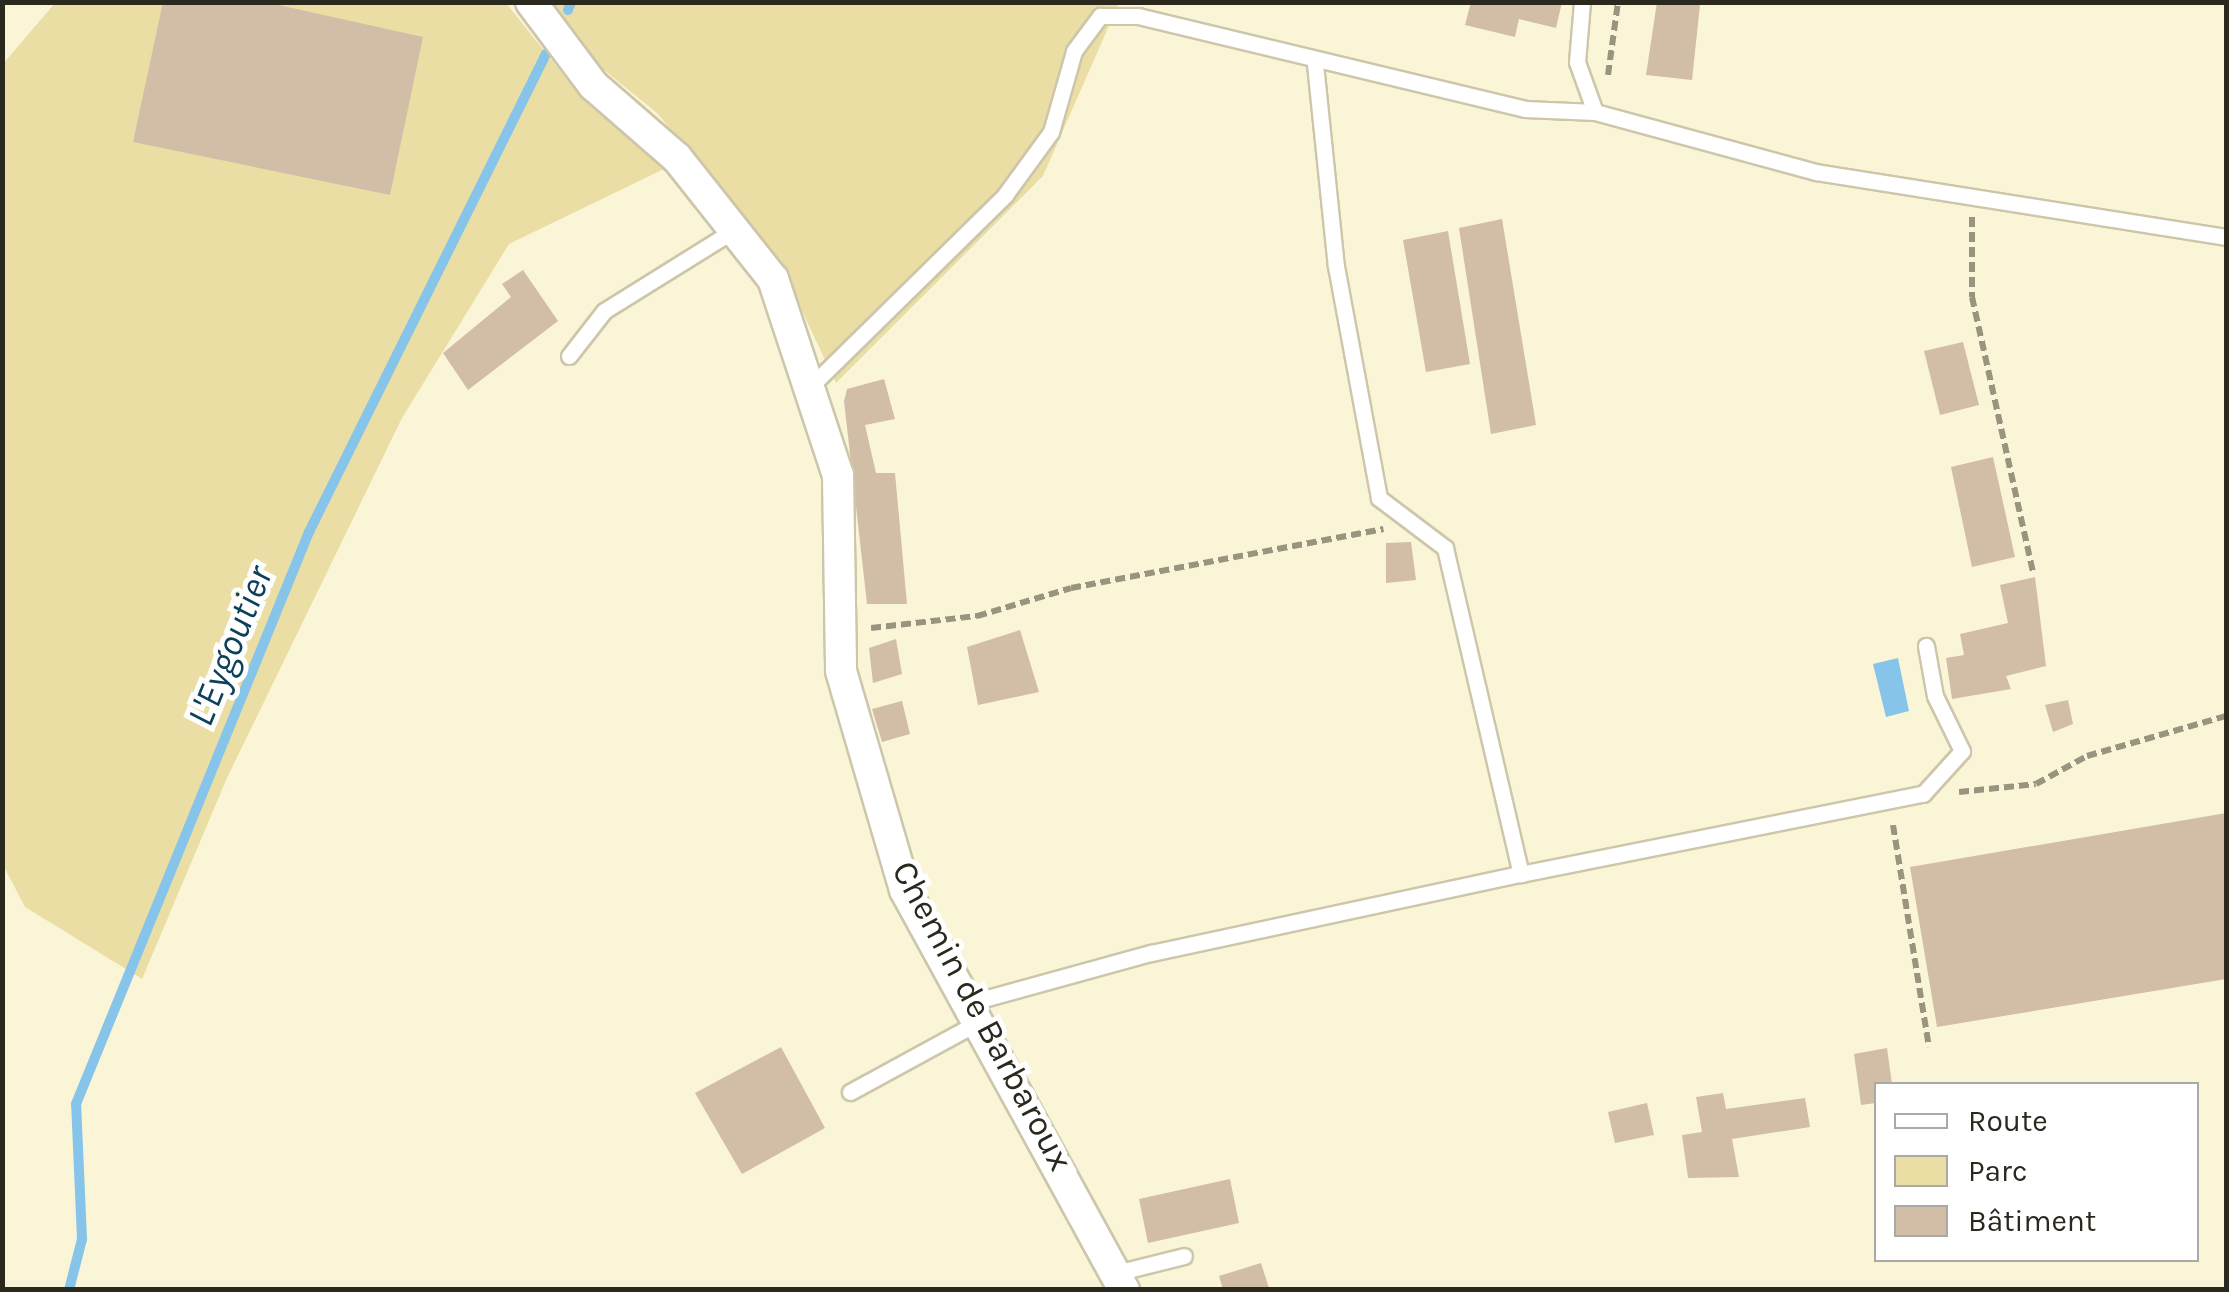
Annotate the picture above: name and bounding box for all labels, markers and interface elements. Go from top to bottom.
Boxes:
water label: L'Eygoutier [177,559,283,733]
street label: Chemin de Barbaroux [883,854,1081,1178]
legend [1874,1082,2199,1262]
text: Route [1968,1103,2048,1139]
text: Parc [1968,1153,2027,1189]
text: Bâtiment [1968,1203,2096,1239]

